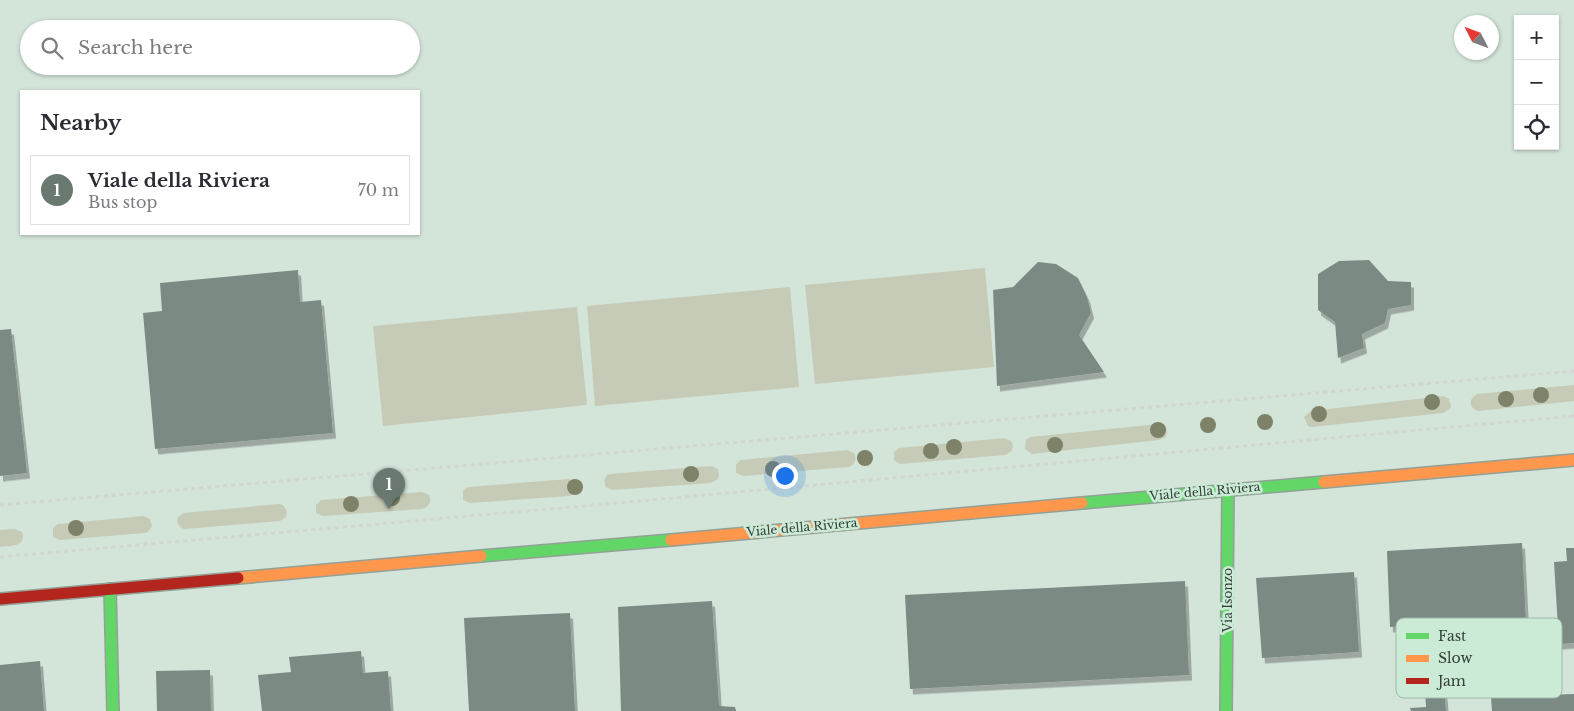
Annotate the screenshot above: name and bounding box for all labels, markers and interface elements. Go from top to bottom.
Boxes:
north arrow [1454,15,1499,60]
map controls [1514,15,1559,150]
button: + [1514,15,1559,60]
search box [20,20,420,75]
icon: search [38,34,66,62]
text: Search here [78,36,193,59]
button: − [1514,60,1559,105]
button: locate [1514,105,1559,150]
text: Nearby [40,110,121,136]
text: Viale della Riviera [88,169,270,192]
text: 1 [54,180,60,200]
text: 70 m [358,180,399,200]
text: Bus stop [88,192,157,212]
your location [772,463,798,489]
pin: 1 [373,468,405,509]
street label: Viale della Riviera [1148,479,1261,503]
street label: Viale della Riviera [745,515,858,539]
street label: Via Isonzo [1220,568,1235,633]
legend [1396,618,1562,698]
text: Fast [1438,627,1467,645]
text: Slow [1438,649,1472,667]
text: Jam [1436,672,1466,690]

